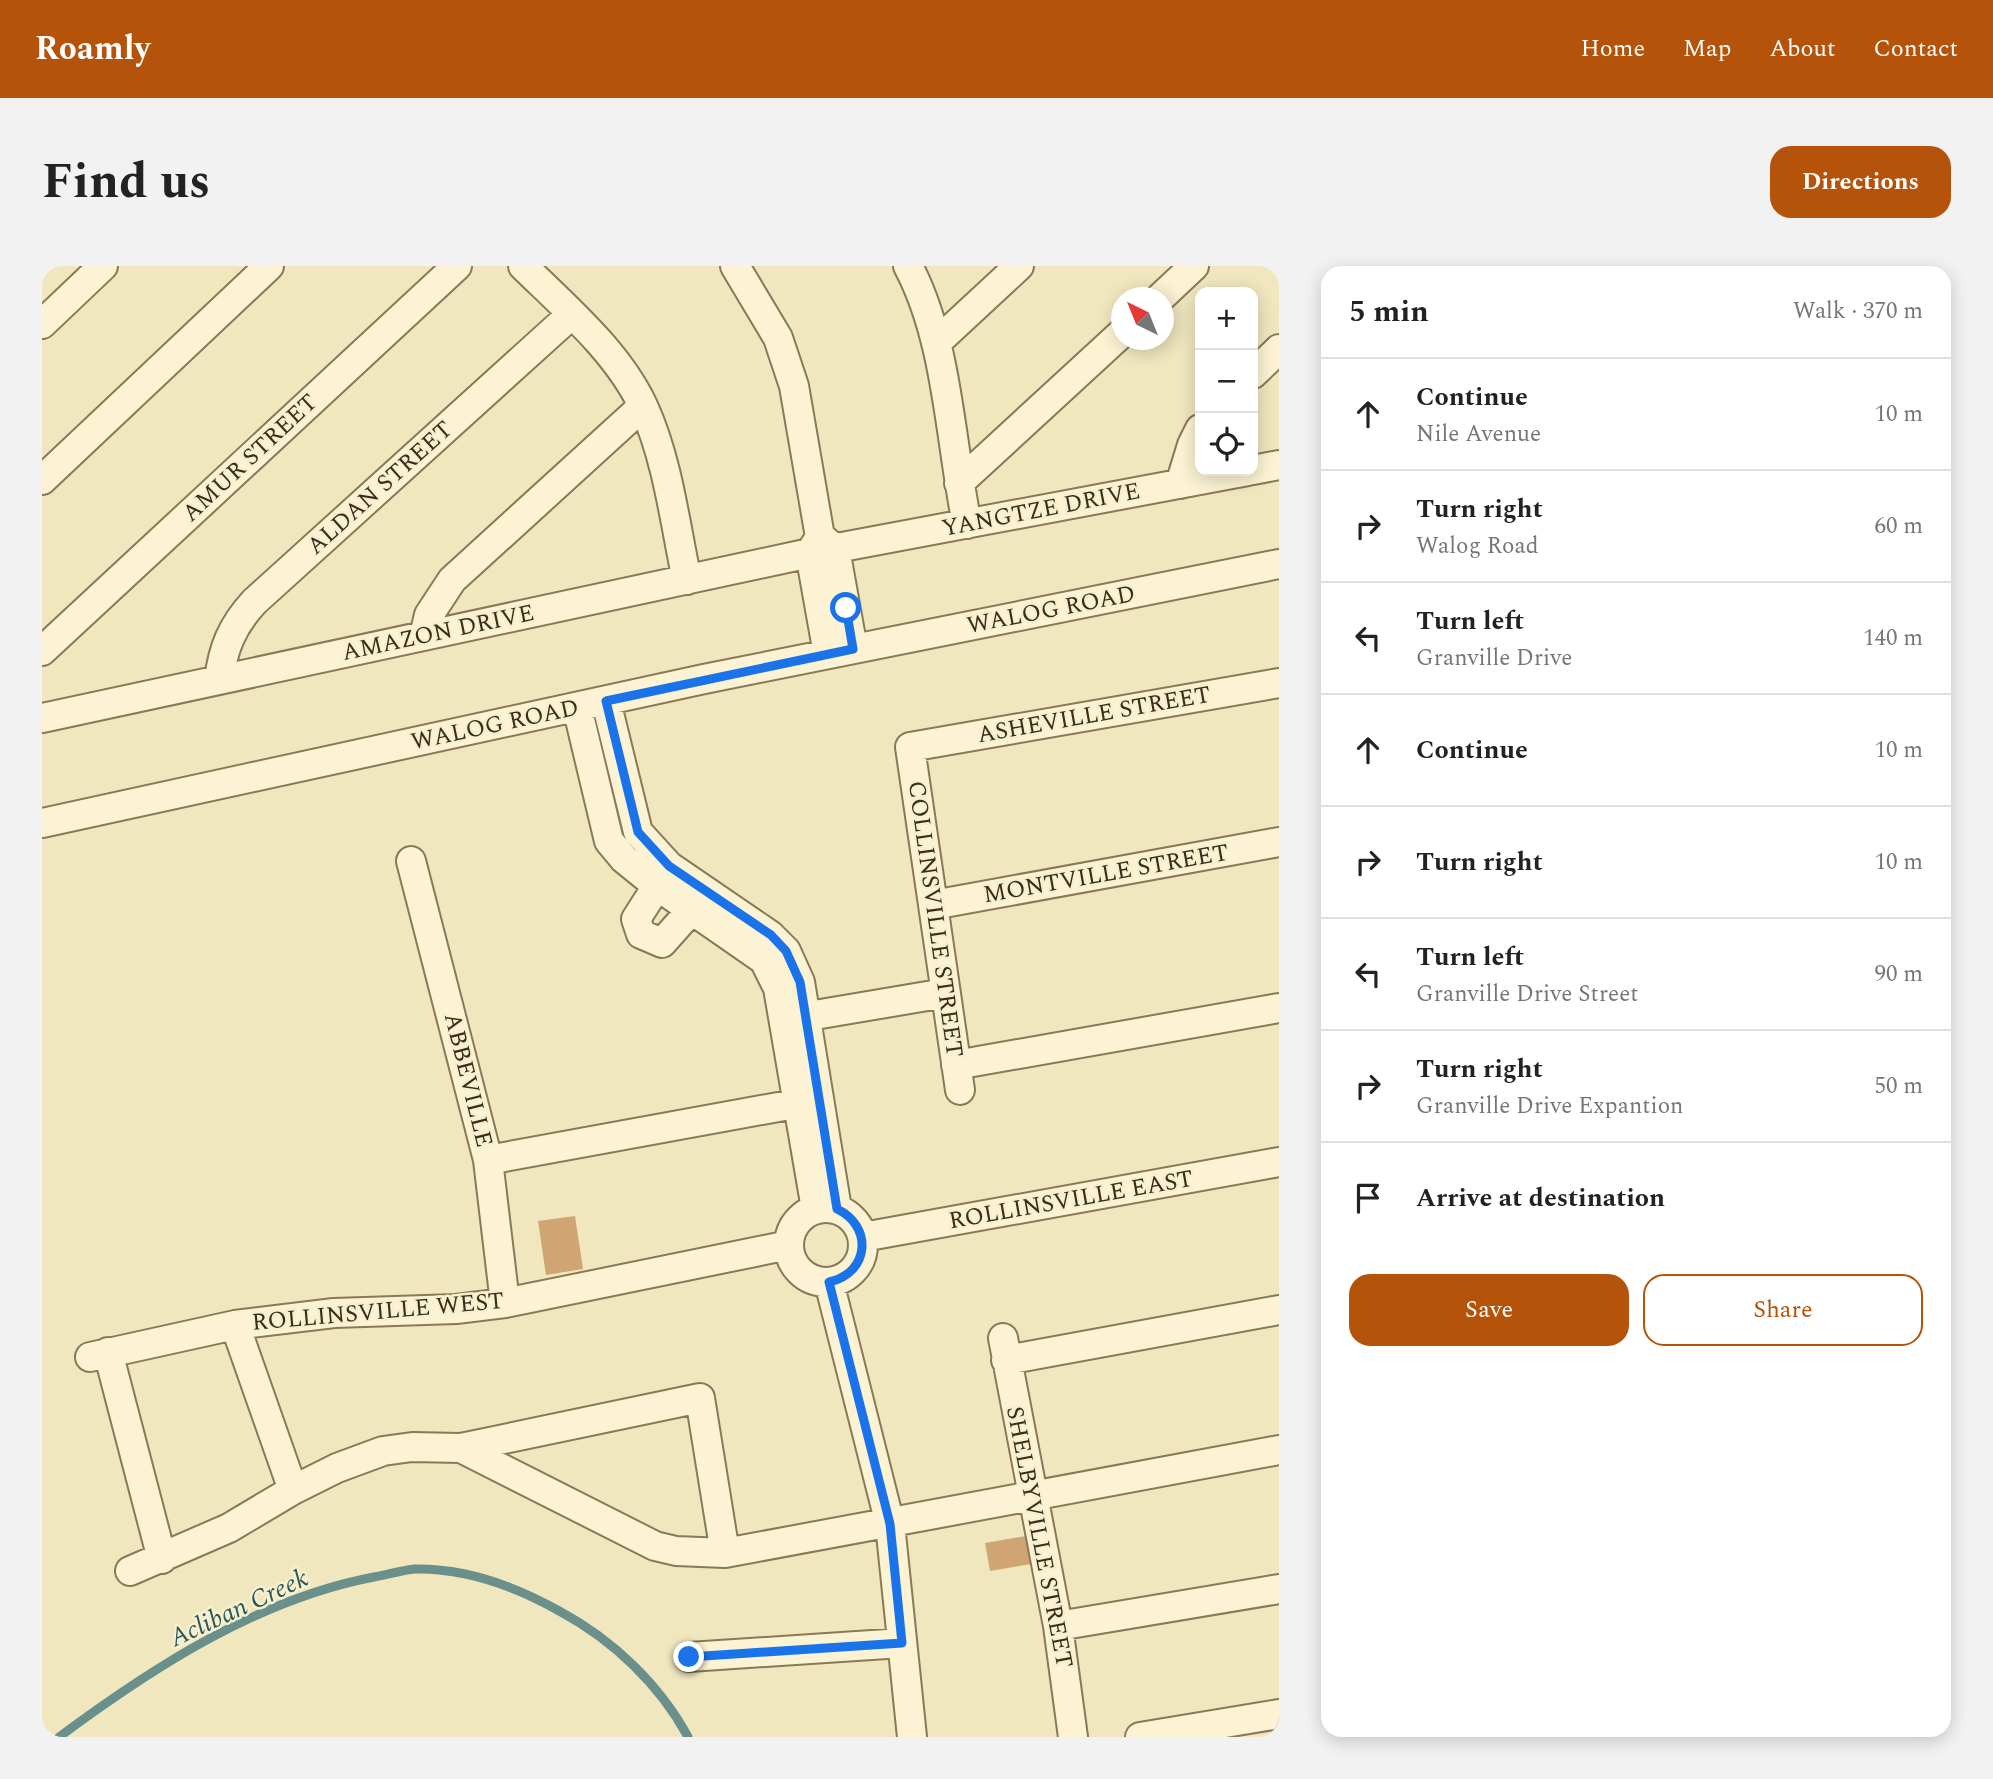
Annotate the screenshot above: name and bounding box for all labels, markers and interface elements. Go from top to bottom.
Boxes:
text: Roamly [35,24,150,74]
text: Home [1580,31,1645,67]
text: Map [1683,31,1731,67]
text: About [1769,31,1835,67]
text: Contact [1873,31,1958,67]
text: Find us [42,145,210,220]
button: Directions [1770,146,1951,218]
north arrow [1111,287,1174,350]
map controls [1195,287,1258,476]
button: + [1195,287,1258,350]
text: 5 min [1349,289,1429,335]
text: Walk · 370 m [1793,294,1923,329]
button: − [1195,350,1258,413]
text: Continue [1416,377,1528,417]
street label: AMUR STREET [174,385,326,531]
icon: ahead [1349,395,1387,433]
text: 10 m [1874,397,1923,432]
street label: ALDAN STREET [299,412,461,564]
button: locate [1195,413,1258,476]
text: Nile Avenue [1416,417,1541,452]
street label: YANGTZE DRIVE [939,473,1143,547]
text: Turn right [1416,489,1543,529]
icon: right [1349,507,1387,545]
text: 60 m [1874,509,1923,544]
text: Walog Road [1416,529,1539,564]
street label: WALOG ROAD [964,576,1138,644]
route start [830,592,861,623]
street label: AMAZON DRIVE [338,595,538,671]
text: Turn left [1416,601,1524,641]
icon: left [1349,619,1387,657]
text: 140 m [1863,621,1923,656]
text: Granville Drive [1416,641,1572,676]
street label: ASHEVILLE STREET [974,677,1214,753]
street label: WALOG ROAD [408,690,582,760]
text: Continue [1416,730,1528,770]
icon: ahead [1349,731,1387,769]
text: 10 m [1874,733,1923,768]
street label: COLLINSVILLE STREET [898,778,972,1060]
street label: MONTVILLE STREET [981,835,1231,913]
text: Turn right [1416,842,1543,882]
icon: right [1349,843,1387,881]
text: 10 m [1874,845,1923,880]
text: Turn left [1416,937,1524,977]
icon: left [1349,955,1387,993]
text: 90 m [1874,957,1923,992]
text: Granville Drive Street [1416,977,1639,1012]
street label: ABBEVILLE [434,1009,502,1151]
text: Turn right [1416,1049,1543,1089]
icon: right [1349,1067,1387,1105]
text: 50 m [1874,1069,1923,1104]
text: Granville Drive Expantion [1416,1089,1684,1124]
street label: ROLLINSVILLE EAST [946,1161,1196,1239]
text: Arrive at destination [1416,1178,1665,1218]
icon: arrive [1349,1179,1387,1217]
button: Save [1349,1274,1629,1346]
button: Share [1643,1274,1923,1346]
street label: ROLLINSVILLE WEST [250,1283,506,1341]
street label: SHELBYVILLE STREET [996,1403,1082,1671]
water label: Acliban Creek [162,1558,315,1658]
route end [673,1641,704,1672]

